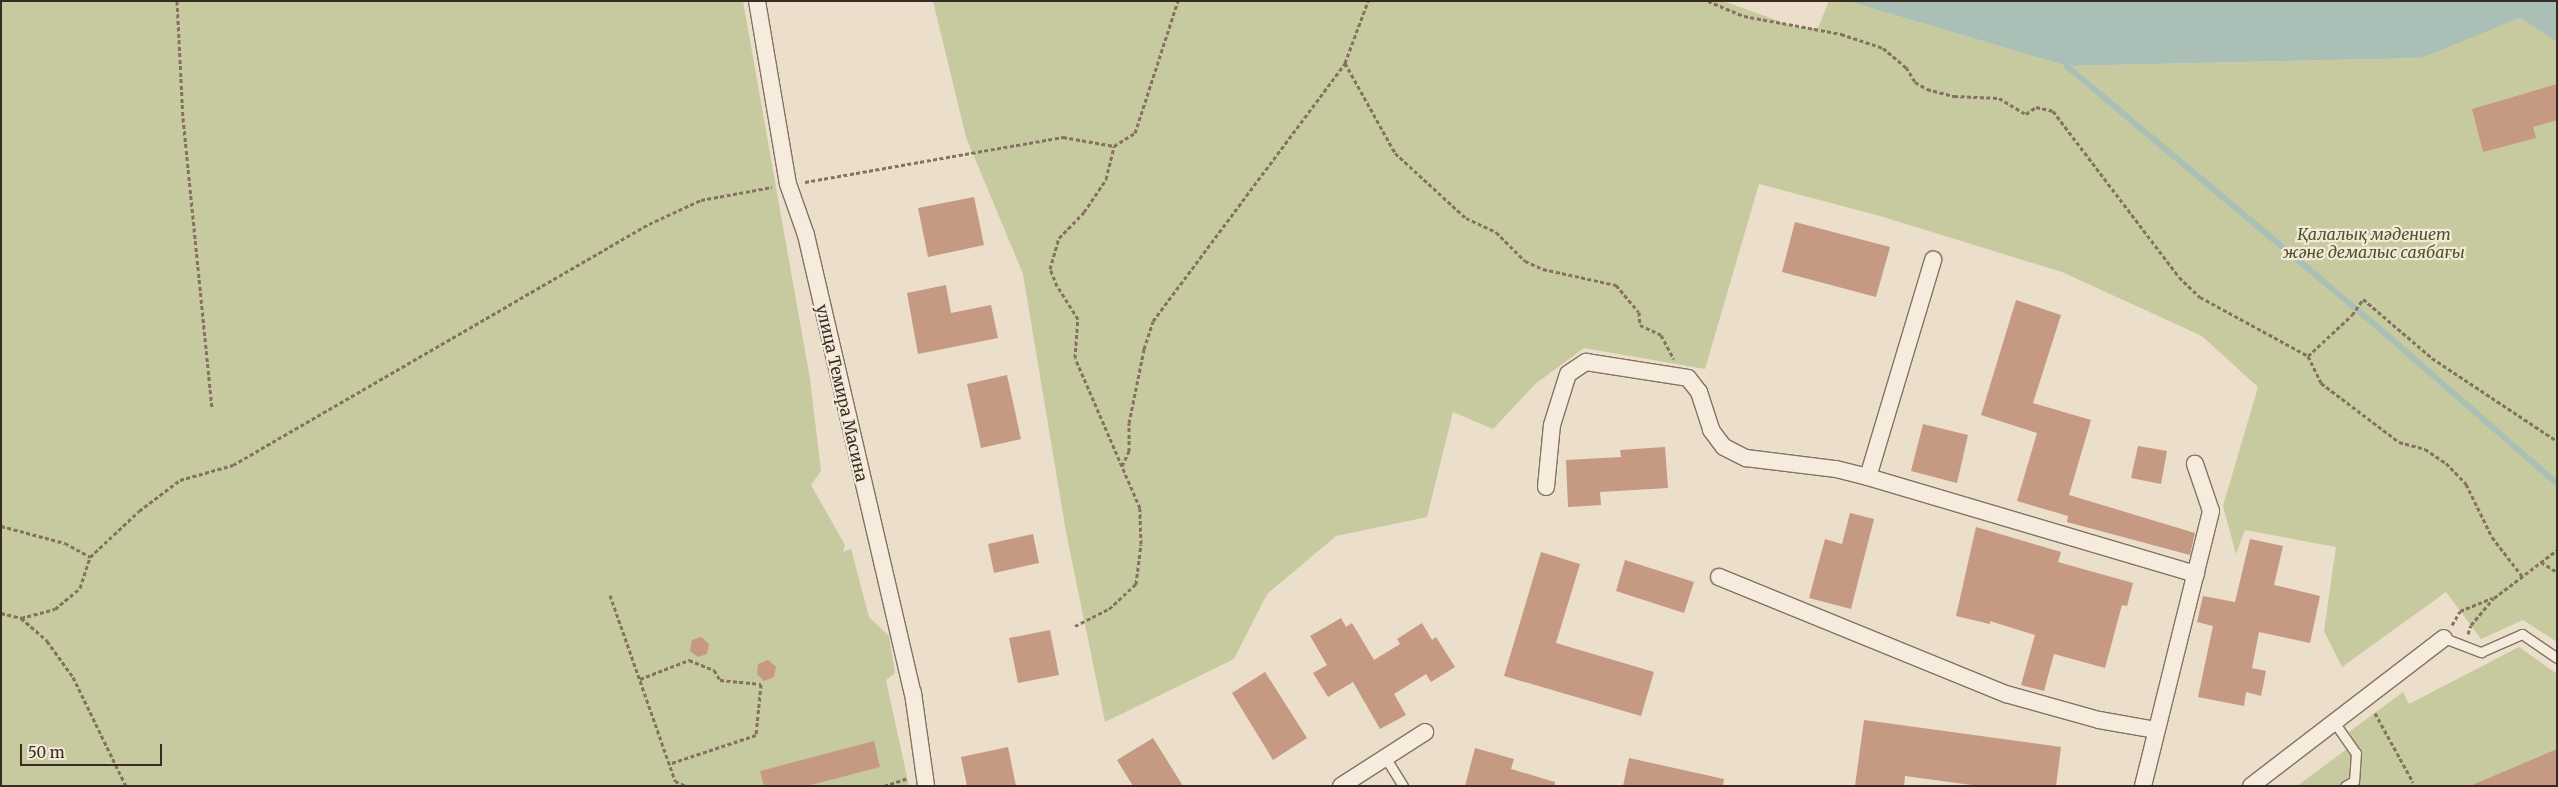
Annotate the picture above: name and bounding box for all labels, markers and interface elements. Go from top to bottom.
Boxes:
park label: Қалалық мәдениет және демалыс саябағы [2283,224,2465,262]
street label: улица Темира Масина [812,303,872,483]
scale bar [22,734,165,766]
text: 50 m [28,743,65,762]

